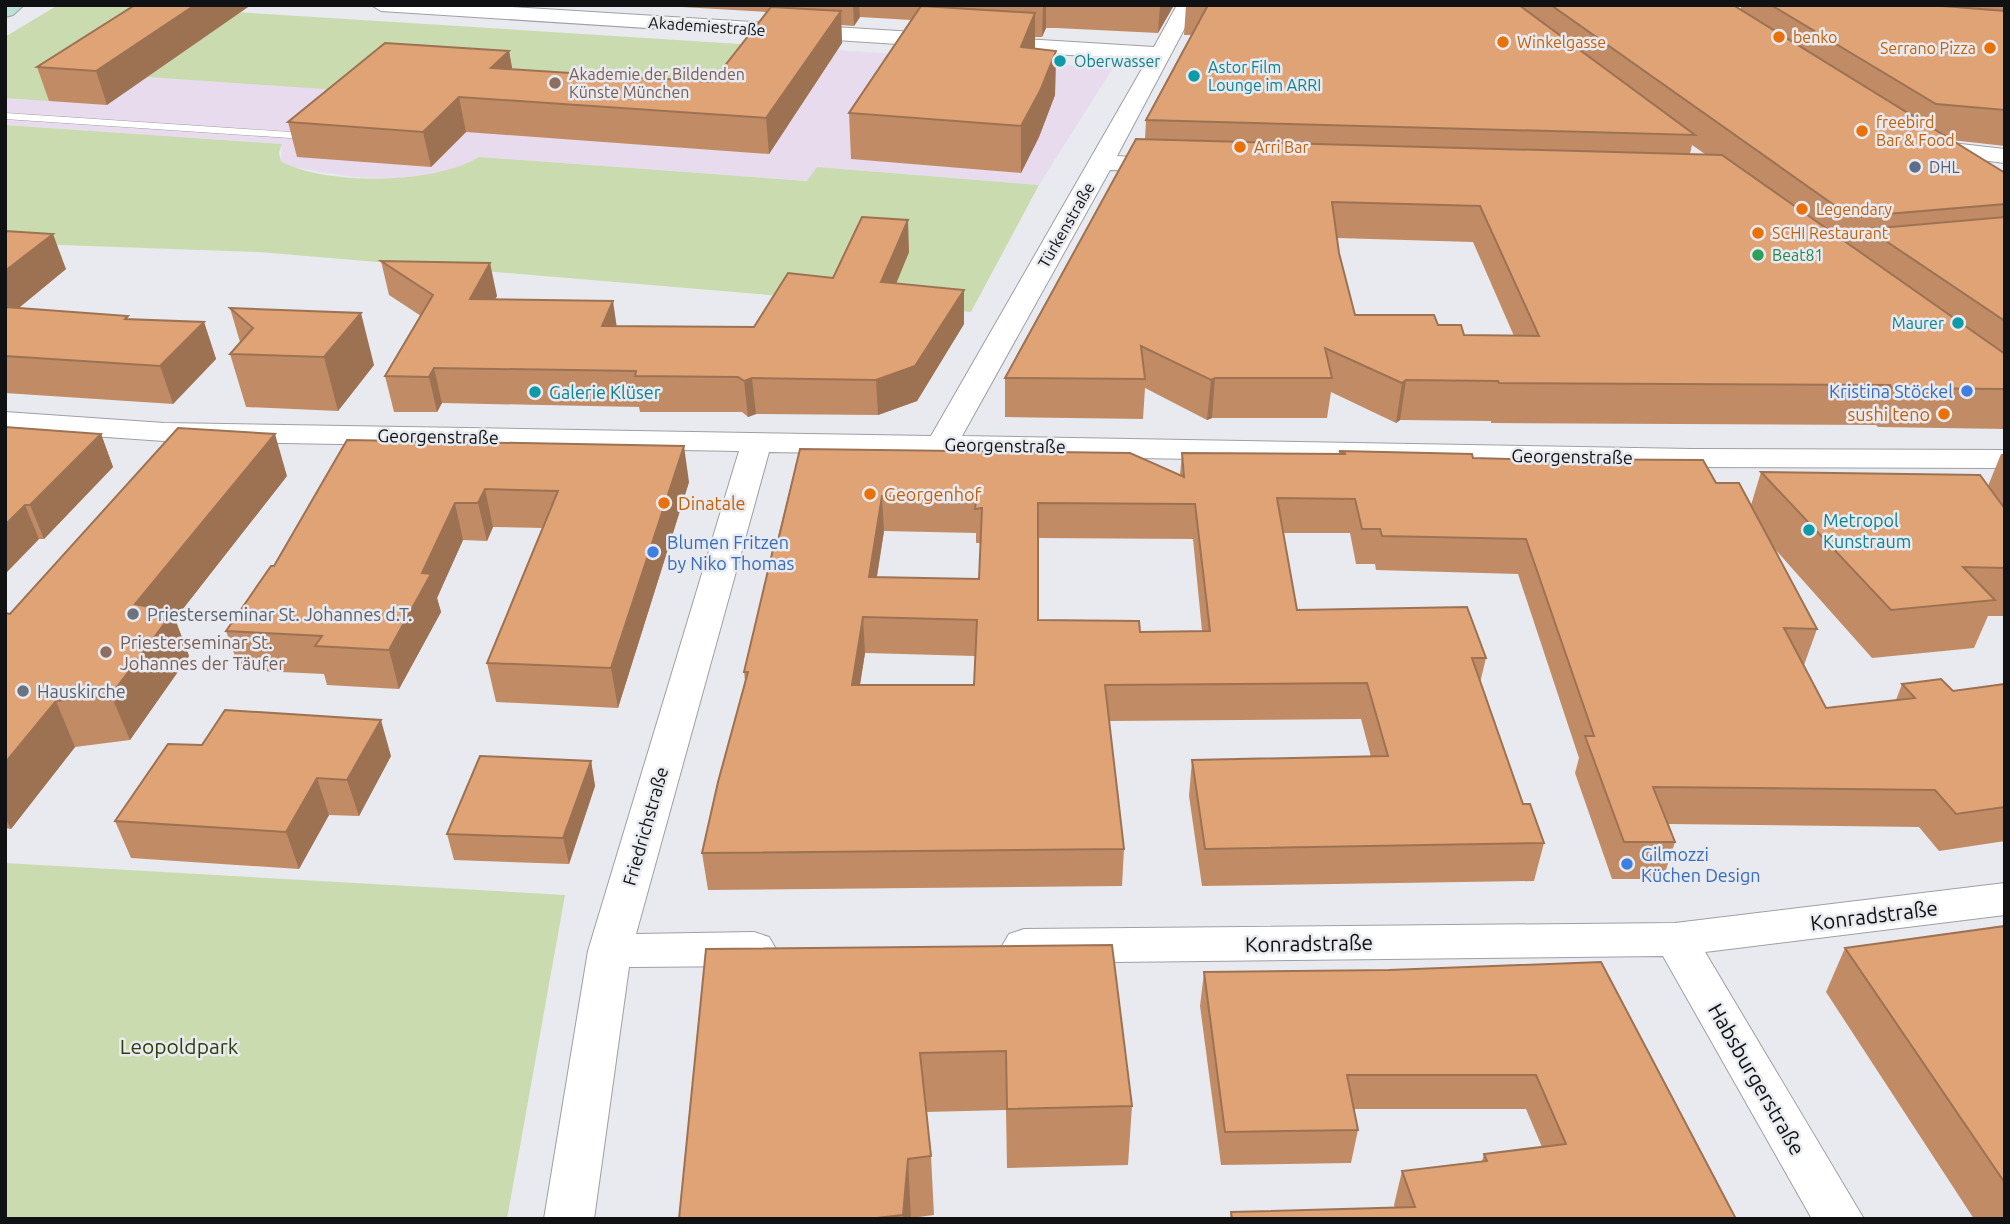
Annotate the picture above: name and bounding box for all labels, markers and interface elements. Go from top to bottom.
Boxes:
street label: Akademiestraße [648,13,766,39]
place label: benko [1793,28,1837,46]
marker: benko [1771,29,1787,45]
place label: Winkelgasse [1517,33,1606,51]
marker: Winkelgasse [1495,34,1511,50]
place label: Serrano Pizza [1880,39,1976,57]
marker: Serrano Pizza [1982,40,1998,56]
place label: Oberwasser [1074,52,1160,70]
marker: Oberwasser [1052,53,1068,69]
place label: Astor Film Lounge im ARRI [1208,58,1321,94]
place label: Akademie der Bildenden Künste München [569,65,745,101]
marker: Astor Film Lounge im ARRI [1186,68,1202,84]
marker: Akademie der Bildenden Künste München [547,75,563,91]
place label: freebird Bar & Food [1876,113,1955,149]
marker: freebird Bar & Food [1854,123,1870,139]
place label: Arri Bar [1254,138,1309,156]
marker: Arri Bar [1232,139,1248,155]
place label: DHL [1929,158,1960,176]
marker: DHL [1907,159,1923,175]
street label: Türkenstraße [1034,179,1098,271]
place label: Legendary [1816,200,1892,218]
marker: Legendary [1794,201,1810,217]
place label: SCHI Restaurant [1772,224,1889,242]
marker: SCHI Restaurant [1750,225,1766,241]
place label: Beat81 [1772,246,1824,264]
marker: Beat81 [1750,247,1766,263]
place label: Maurer [1892,314,1944,332]
marker: Maurer [1950,315,1966,331]
place label: Kristina Stöckel [1829,381,1953,401]
place label: Galerie Klüser [549,382,661,402]
marker: Kristina Stöckel [1959,383,1975,399]
marker: Galerie Klüser [527,384,543,400]
place label: sushi teno [1848,404,1930,424]
marker: sushi teno [1936,406,1952,422]
street label: Georgenstraße [377,425,499,447]
street label: Georgenstraße [944,434,1066,456]
street label: Georgenstraße [1511,445,1633,467]
place label: Georgenhof [884,484,982,504]
marker: Georgenhof [862,486,878,502]
place label: Dinatale [678,493,746,513]
marker: Dinatale [656,495,672,511]
place label: Metropol Kunstraum [1823,510,1911,551]
marker: Metropol Kunstraum [1801,522,1817,538]
place label: Blumen Fritzen by Niko Thomas [667,532,795,573]
marker: Blumen Fritzen by Niko Thomas [645,544,661,560]
place label: Priesterseminar St. Johannes d.T. [147,604,412,624]
marker: Priesterseminar St. Johannes d.T. [125,606,141,622]
place label: Priesterseminar St. Johannes der Täufer [120,632,285,673]
marker: Priesterseminar St. Johannes der Täufer [98,644,114,660]
place label: Hauskirche [37,681,126,701]
marker: Hauskirche [15,683,31,699]
street label: Friedrichstraße [619,764,671,888]
place label: Gilmozzi Küchen Design [1641,844,1761,885]
marker: Gilmozzi Küchen Design [1619,856,1635,872]
street label: Konradstraße [1809,895,1939,935]
street label: Konradstraße [1245,930,1373,956]
street label: Habsburgerstraße [1704,999,1810,1159]
park label: Leopoldpark [120,1034,239,1058]

